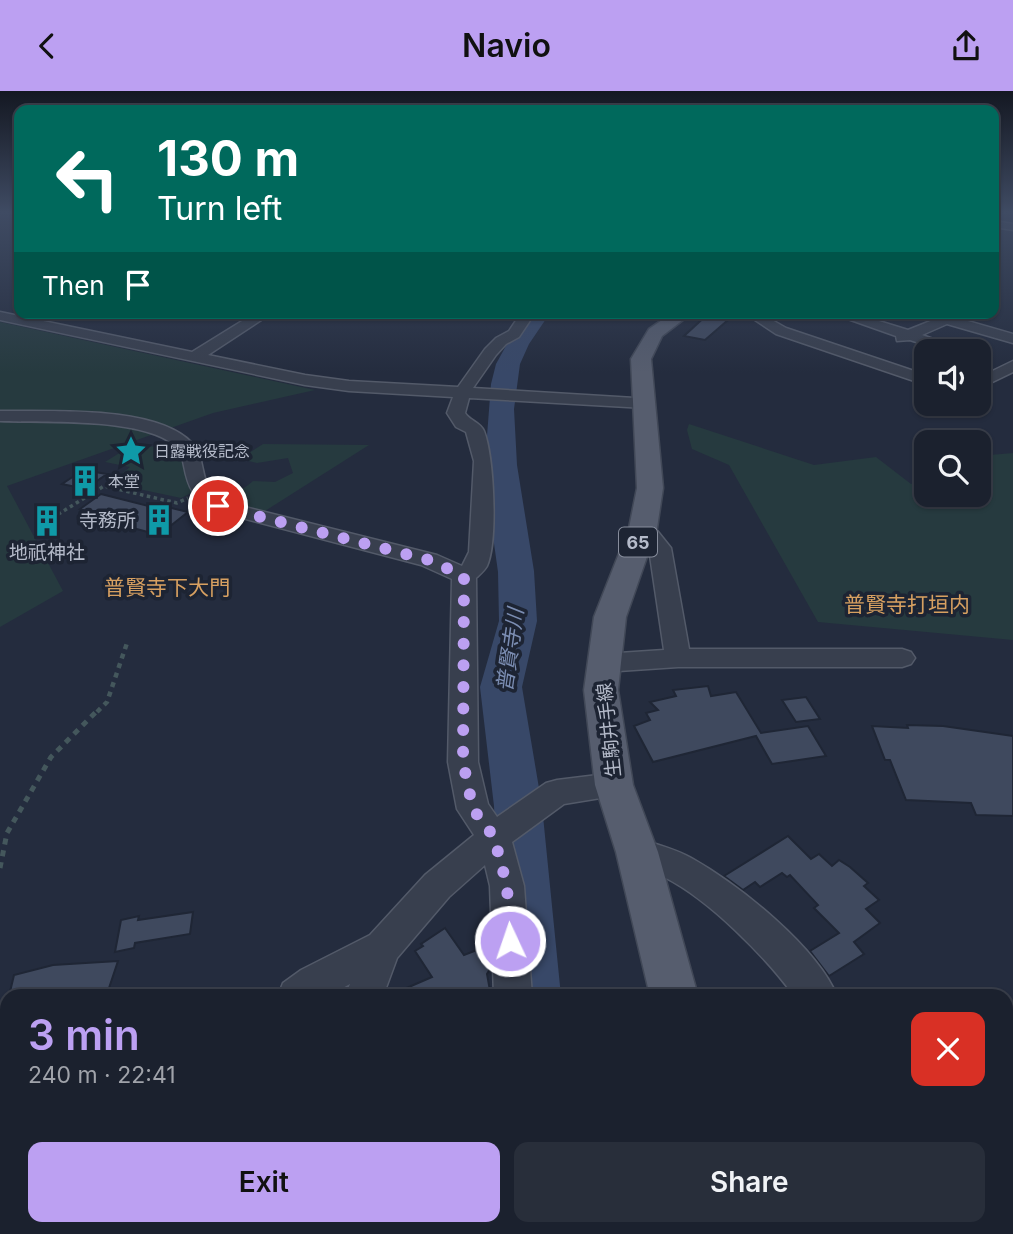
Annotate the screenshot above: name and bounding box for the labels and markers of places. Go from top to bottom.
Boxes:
place icon: 日露戦役記念 [114,434,148,468]
place label: 日露戦役記念 [154,441,250,461]
building icon: 本堂 [68,464,102,498]
place label: 本堂 [108,471,140,491]
pin [188,476,248,536]
building icon: 寺務所 [142,503,176,537]
building icon: 地祇神社 [30,504,64,538]
place label: 寺務所 [79,509,136,532]
place label: 地祇神社 [9,541,85,564]

